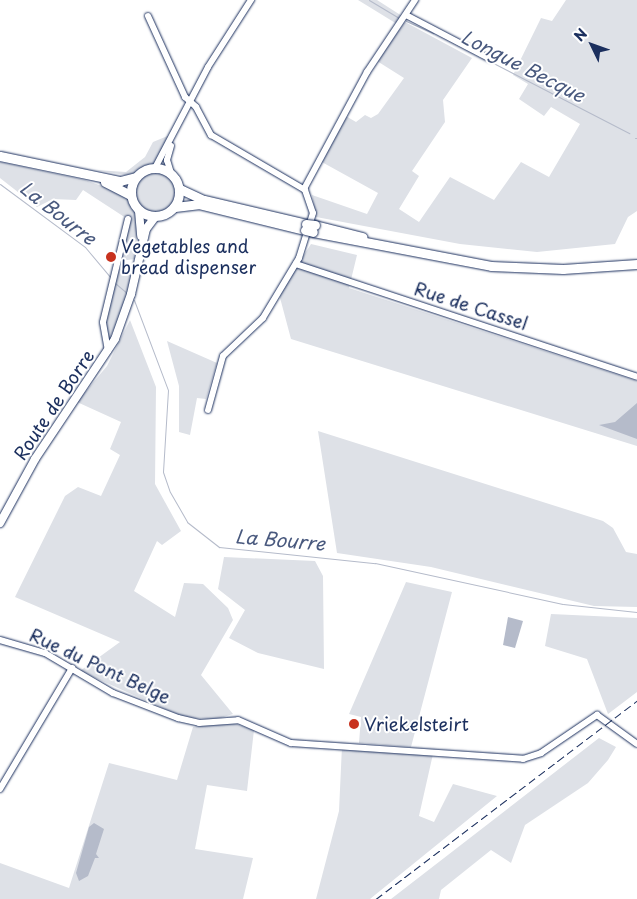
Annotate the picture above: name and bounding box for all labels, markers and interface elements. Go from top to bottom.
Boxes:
north arrow [567,20,617,70]
text: N [569,23,592,46]
water label: Longue Becque [457,25,589,107]
water label: La Bourre [15,176,101,250]
place label: Vegetables and bread dispenser [121,236,258,278]
marker: Vegetables and bread dispenser [105,251,117,263]
street label: Rue de Cassel [410,277,532,335]
street label: Route de Borre [9,345,99,465]
water label: La Bourre [234,525,326,555]
street label: Rue du Pont Belge [24,623,176,709]
place label: Vriekelsteirt [364,713,469,735]
marker: Vriekelsteirt [348,718,360,730]

